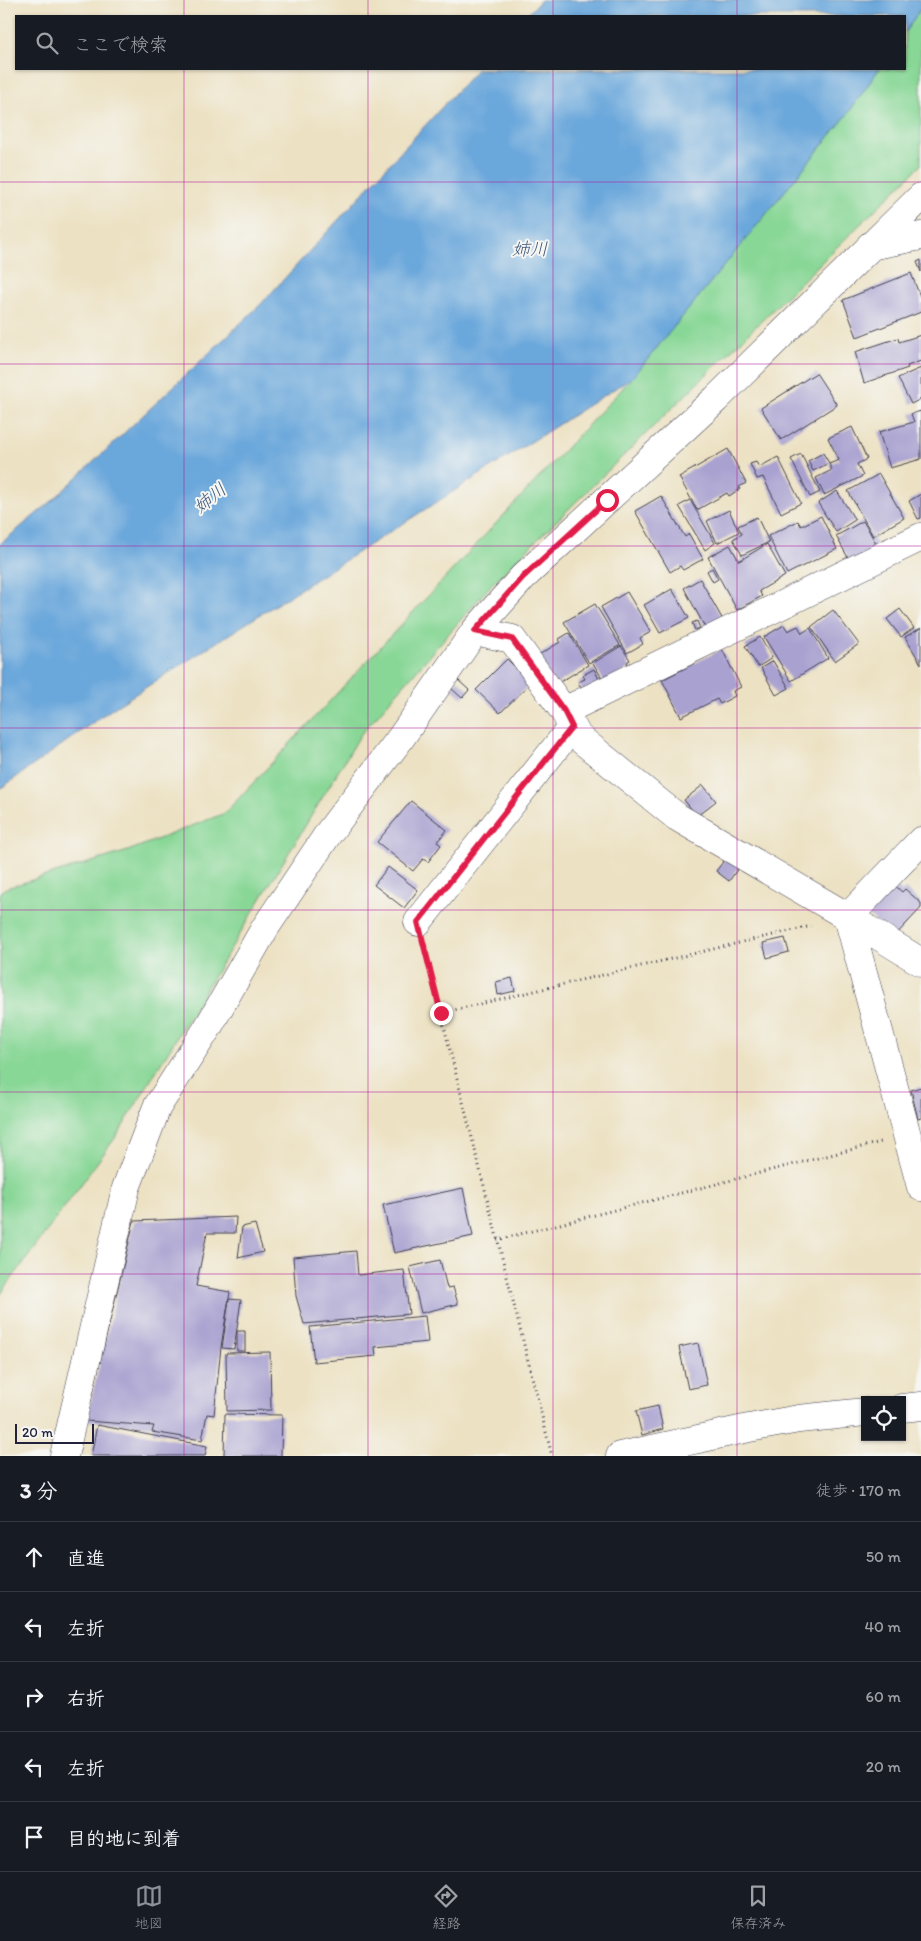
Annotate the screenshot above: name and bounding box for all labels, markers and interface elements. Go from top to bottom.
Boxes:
search box [15,15,906,70]
icon: search [33,29,61,57]
text: ここで検索 [73,33,168,56]
water label: 姉川 [512,238,548,260]
water label: 姉川 [189,478,231,518]
route start [596,489,619,512]
route end [430,1002,453,1025]
map controls [861,1396,906,1441]
button: locate [861,1396,906,1441]
scale bar [15,1421,94,1444]
text: 20 m [22,1424,53,1441]
text: 3 分 [20,1478,57,1503]
text: 徒歩 · 170 m [816,1481,901,1500]
icon: ahead [20,1543,48,1571]
text: 直進 [67,1547,105,1570]
text: 50 m [866,1547,901,1566]
icon: left [20,1613,48,1641]
text: 左折 [67,1617,105,1640]
text: 40 m [864,1617,901,1636]
icon: right [20,1683,48,1711]
text: 右折 [67,1687,105,1710]
text: 60 m [866,1687,901,1706]
icon: left [20,1753,48,1781]
text: 左折 [67,1757,105,1780]
text: 20 m [866,1757,901,1776]
icon: arrive [20,1823,48,1851]
text: 目的地に到着 [67,1827,181,1850]
tab: 地図 [135,1882,163,1932]
tab: 経路 [432,1882,460,1932]
tab: 保存済み [730,1882,786,1932]

